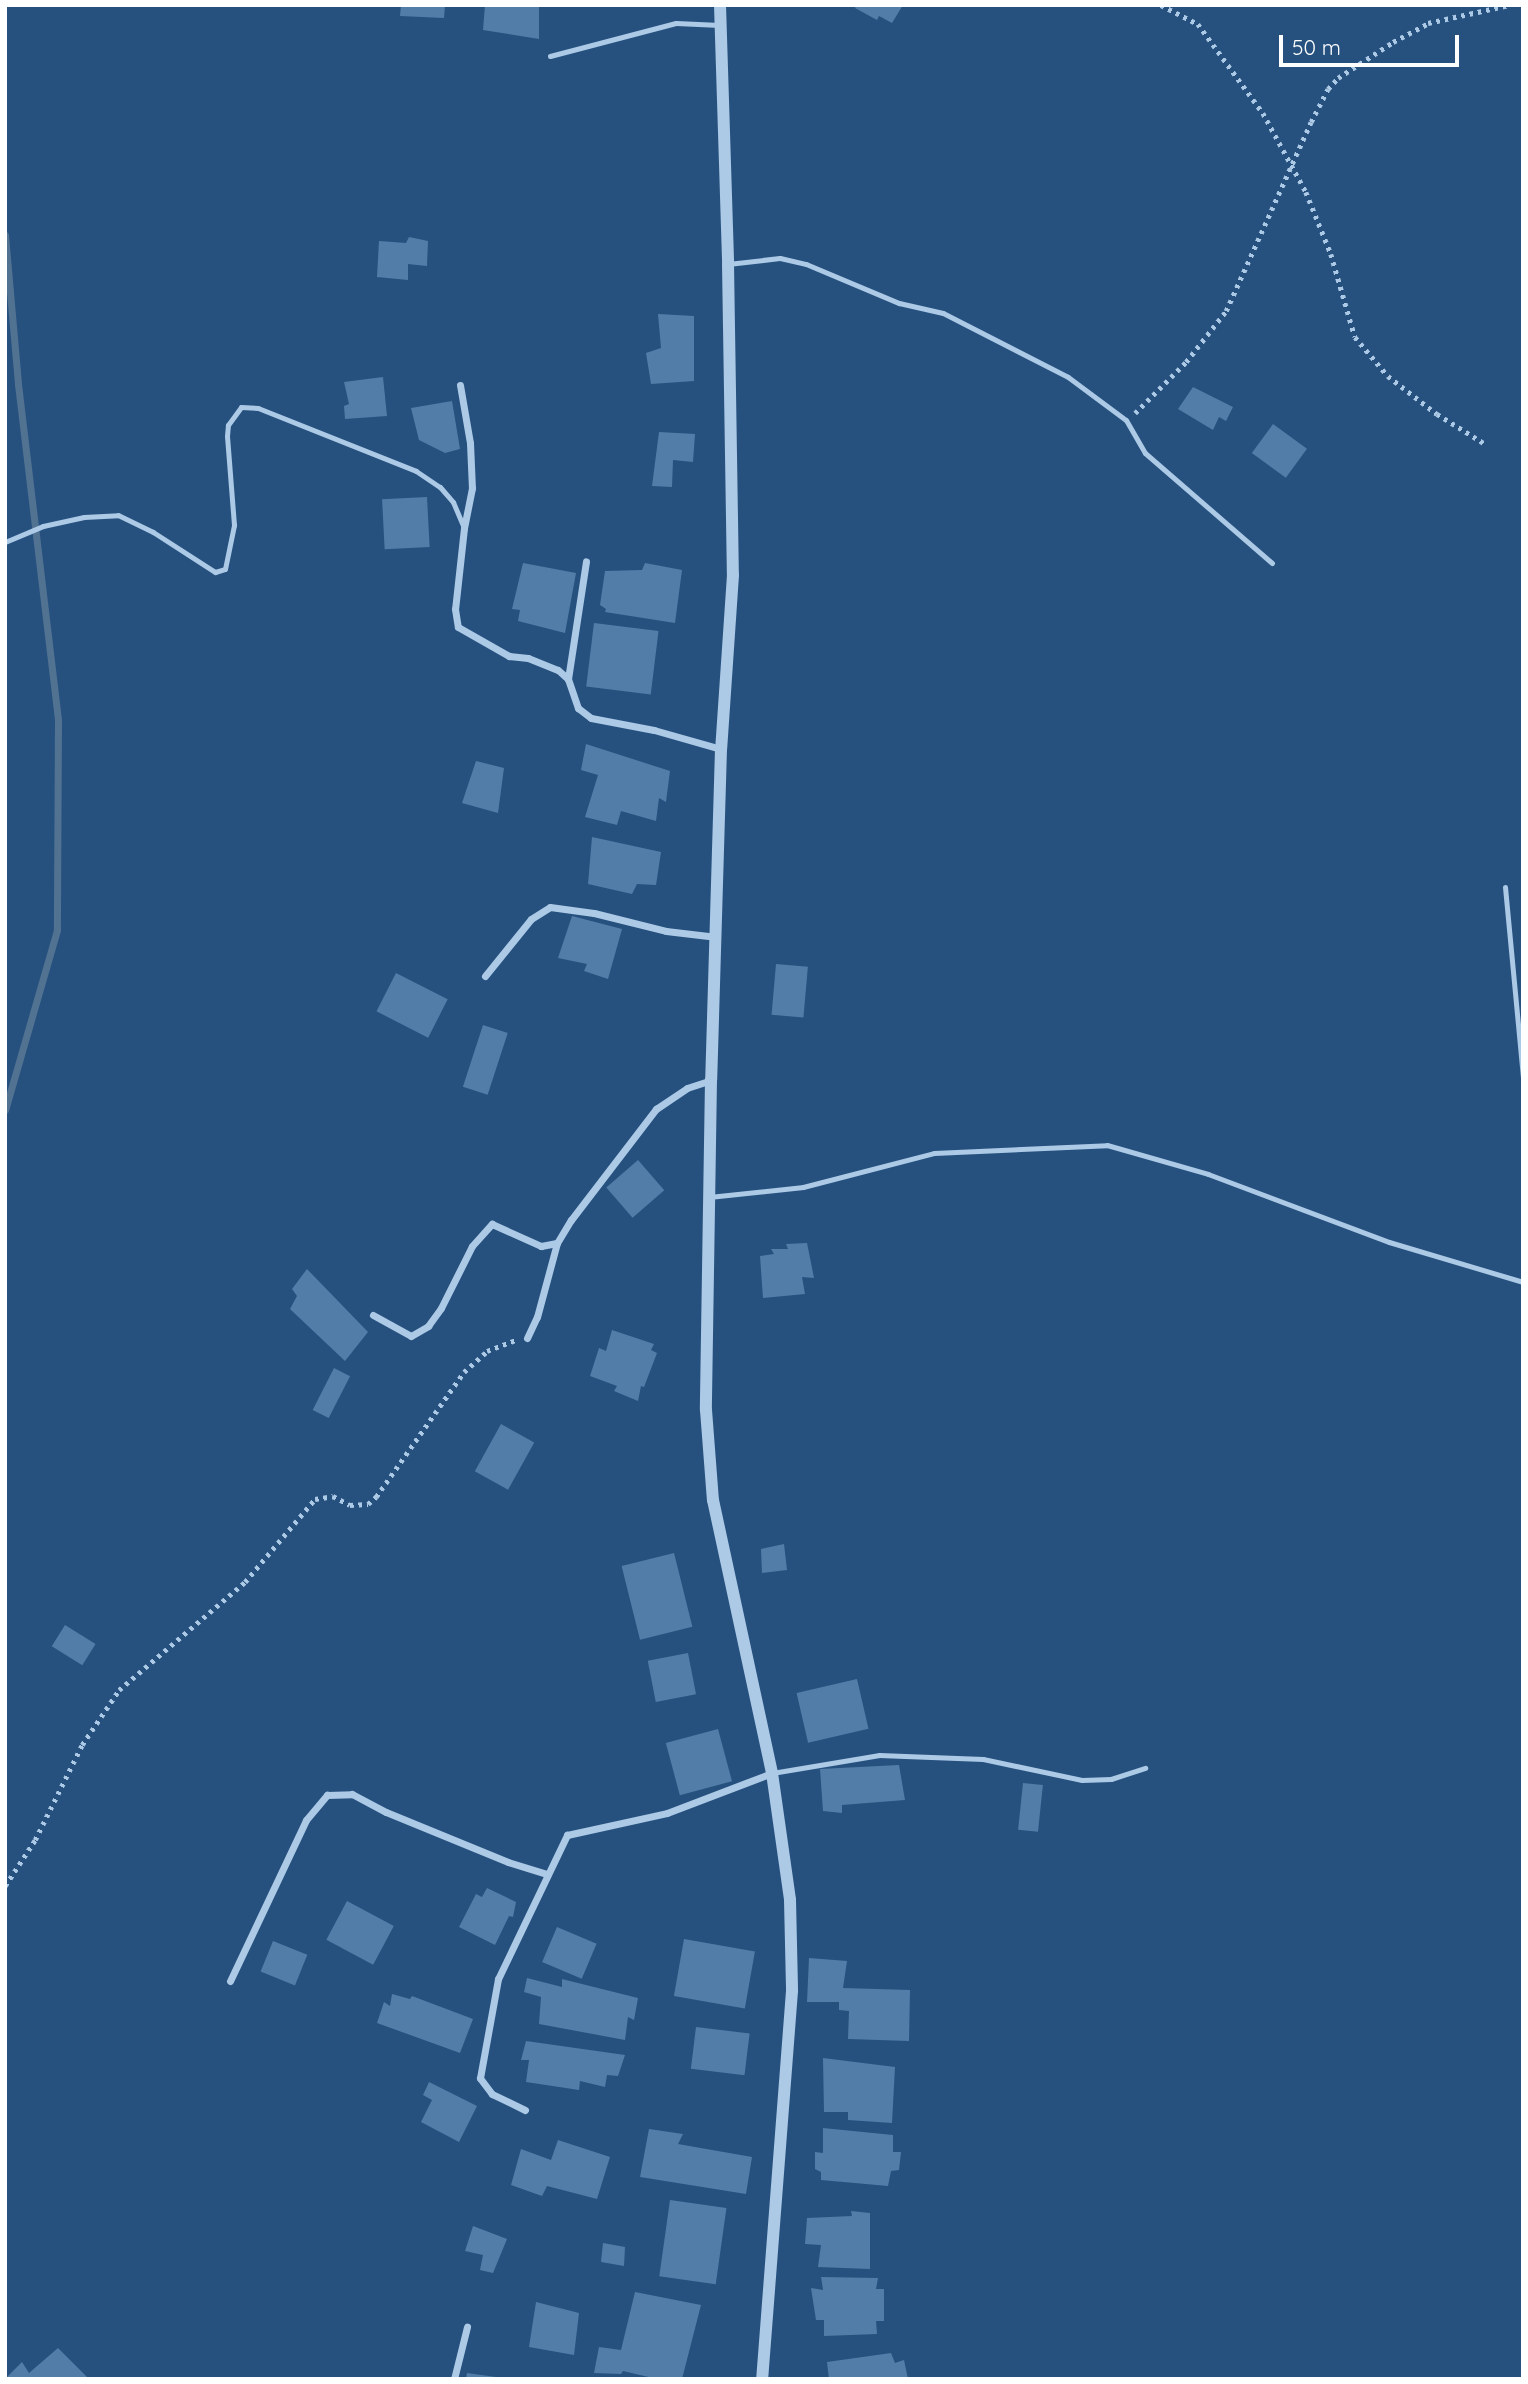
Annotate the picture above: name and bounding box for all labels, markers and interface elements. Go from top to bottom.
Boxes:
scale bar [1283,21,1463,65]
text: 50 m [1292,34,1341,60]

